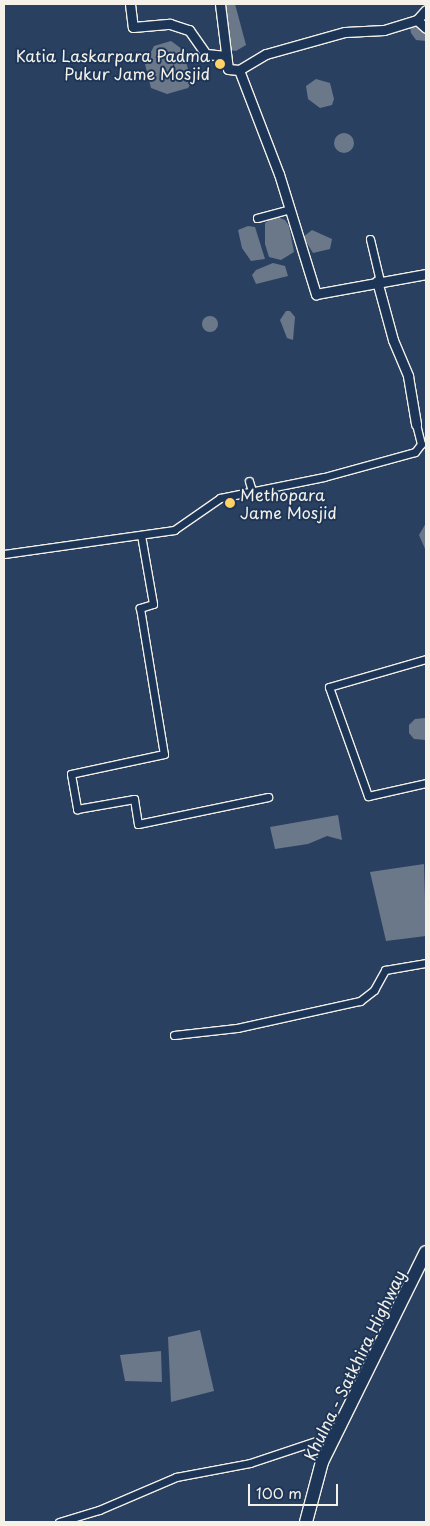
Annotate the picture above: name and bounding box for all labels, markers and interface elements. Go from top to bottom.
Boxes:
place label: Katia Laskarpara Padma Pukur Jame Mosjid [19,45,210,83]
marker: Katia Laskarpara Padma Pukur Jame Mosjid [214,58,226,70]
place label: Methopara Jame Mosjid [240,484,337,522]
marker: Methopara Jame Mosjid [224,497,236,509]
street label: Khulna - Satkhira Highway [299,1267,409,1463]
scale bar [250,1474,340,1506]
text: 100 m [256,1481,302,1504]

